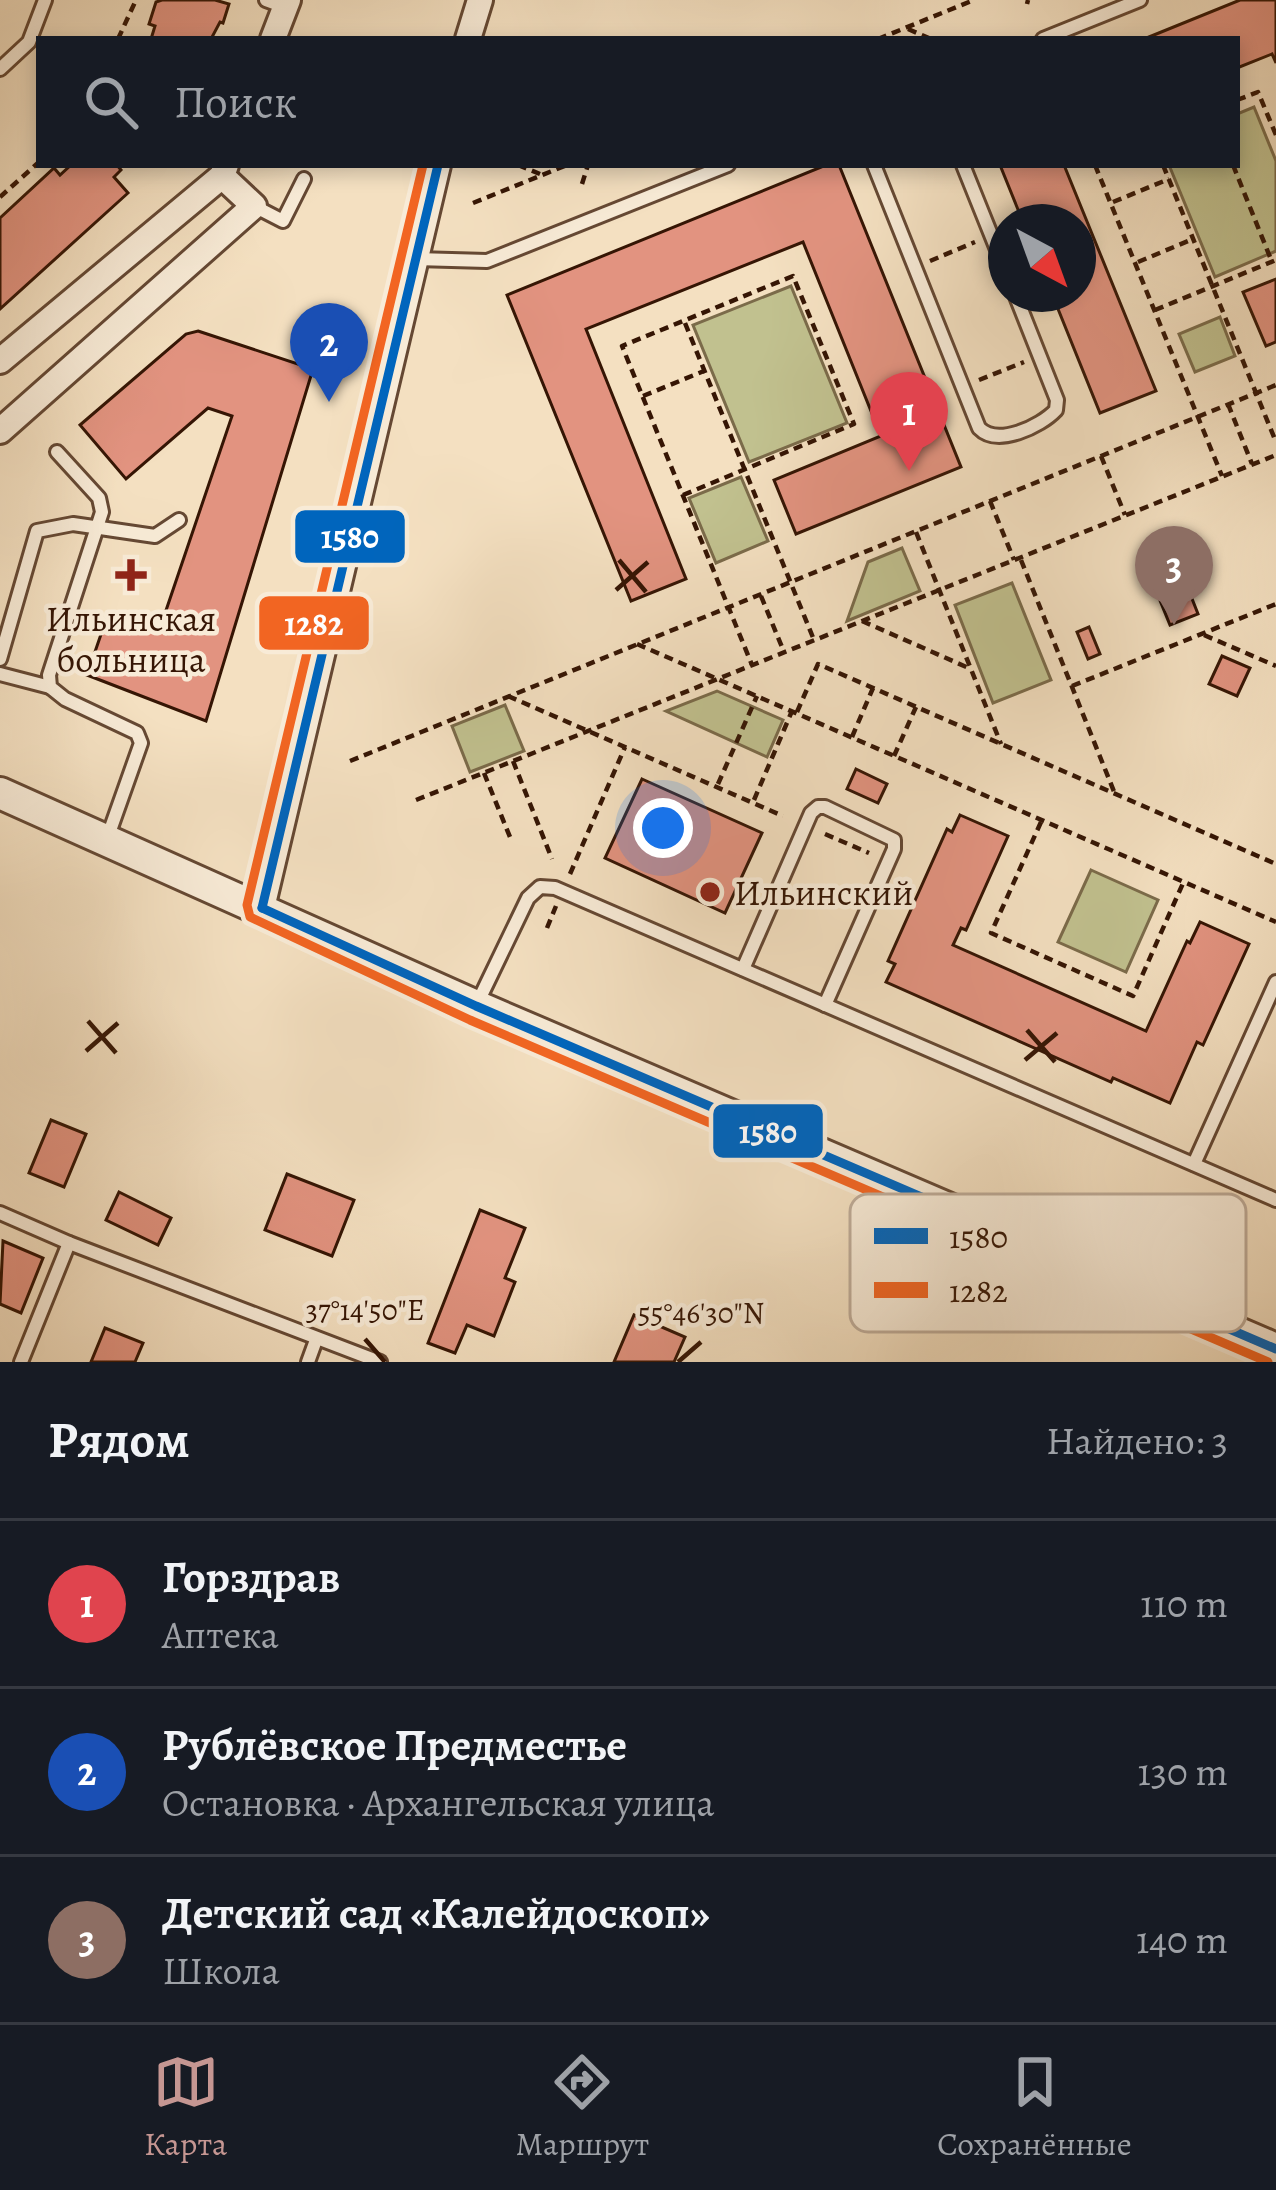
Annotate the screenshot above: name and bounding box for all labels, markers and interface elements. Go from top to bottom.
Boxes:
search box [36,36,1240,168]
icon: search [78,69,144,135]
text: Поиск [174,71,297,133]
north arrow [988,204,1096,312]
pin: 2 [290,303,368,402]
pin: 1 [870,372,948,471]
line badge: 1580 [293,508,407,565]
text: 1580 [321,514,379,559]
pin: 3 [1135,526,1213,625]
marker: Ильинская больница [115,559,147,591]
place label: Ильинская больница [46,594,216,684]
line badge: 1282 [257,594,371,652]
text: 1282 [284,601,344,646]
your location [633,798,693,858]
place label: Ильинский [734,868,913,917]
marker: Ильинский [697,879,723,905]
line badge: 1580 [711,1102,825,1160]
text: 1580 [739,1109,797,1154]
legend [850,1194,1246,1332]
text: 1580 [949,1214,1008,1259]
text: 1282 [949,1268,1008,1313]
text: 37°14'50"E [306,1290,424,1330]
text: 55°46'30"N [638,1293,764,1333]
text: Рядом [48,1405,190,1475]
text: Найдено: 3 [1046,1414,1228,1467]
text: Горздрав [162,1546,340,1608]
text: 1 [80,1577,94,1630]
text: 110 m [1140,1577,1228,1630]
text: Аптека [162,1608,279,1661]
text: Рублёвское Предместье [162,1714,627,1776]
text: 2 [78,1745,96,1798]
text: 130 m [1137,1745,1228,1798]
text: Остановка · Архангельская улица [162,1776,714,1829]
text: Детский сад «Калейдоскоп» [162,1882,710,1944]
text: 3 [79,1913,95,1966]
text: 140 m [1136,1913,1228,1966]
text: Школа [162,1944,280,1997]
tab: Карта [144,2049,227,2166]
tab: Маршрут [516,2049,649,2166]
tab: Сохранённые [937,2049,1132,2166]

